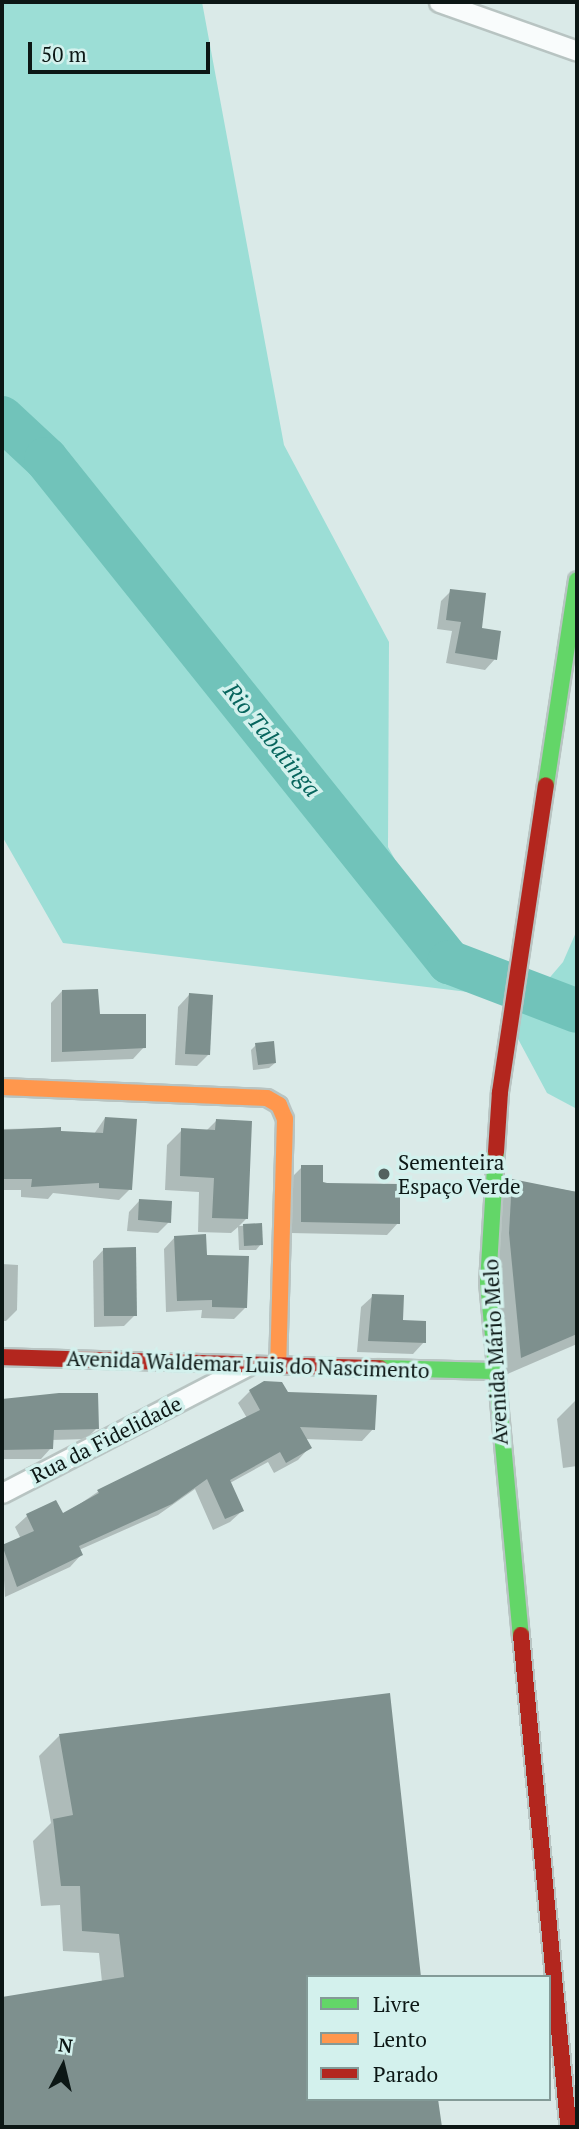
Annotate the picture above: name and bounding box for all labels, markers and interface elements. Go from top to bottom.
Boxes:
scale bar [32,28,214,72]
text: 50 m [41,40,87,68]
water label: Rio Tabatinga [218,678,326,802]
place label: Sementeira Espaço Verde [398,1149,521,1199]
marker: Sementeira Espaço Verde [376,1166,392,1182]
street label: Avenida Mário Melo [478,1258,512,1446]
street label: Avenida Waldemar Luis do Nascimento [66,1345,430,1383]
street label: Rua da Fidelidade [27,1390,185,1488]
legend [306,1975,551,2101]
text: Livre [373,1990,420,2018]
text: Lento [373,2025,427,2053]
north arrow [28,2031,98,2101]
text: N [57,2031,74,2058]
text: Parado [373,2060,438,2088]

